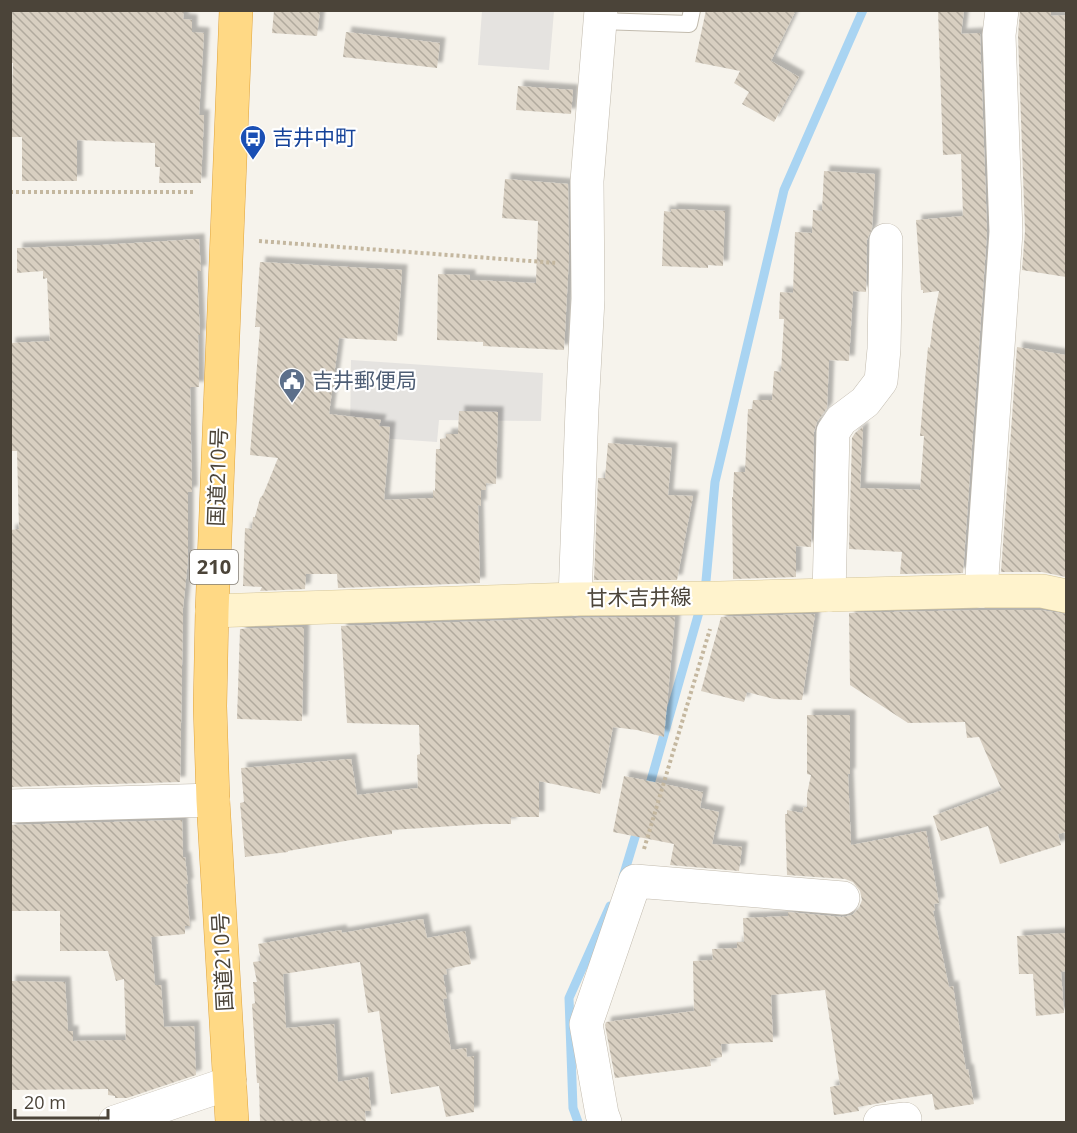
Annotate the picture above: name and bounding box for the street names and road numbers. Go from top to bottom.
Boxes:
street label: 国道210号 [201,427,233,527]
road number: 210 [190,550,238,584]
street label: 甘木吉井線 [586,582,692,612]
street label: 国道210号 [205,912,239,1012]

